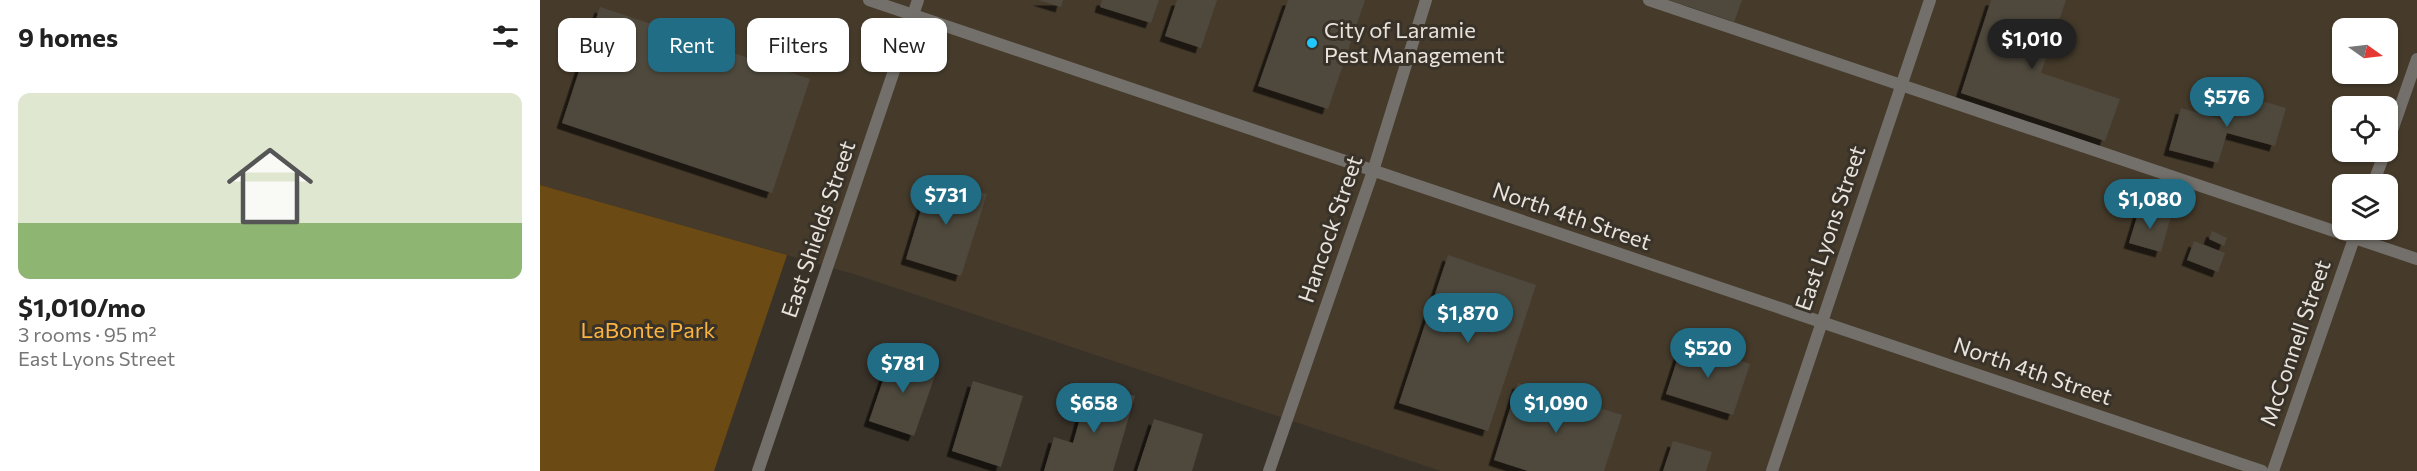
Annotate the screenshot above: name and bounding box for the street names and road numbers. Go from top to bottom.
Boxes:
street label: East Shields Street [775,137,860,321]
street label: East Lyons Street [1789,142,1870,314]
street label: Hancock Street [1292,152,1367,306]
street label: North 4th Street [1489,176,1655,255]
street label: McConnell Street [2253,256,2336,430]
street label: North 4th Street [1950,331,2116,410]

